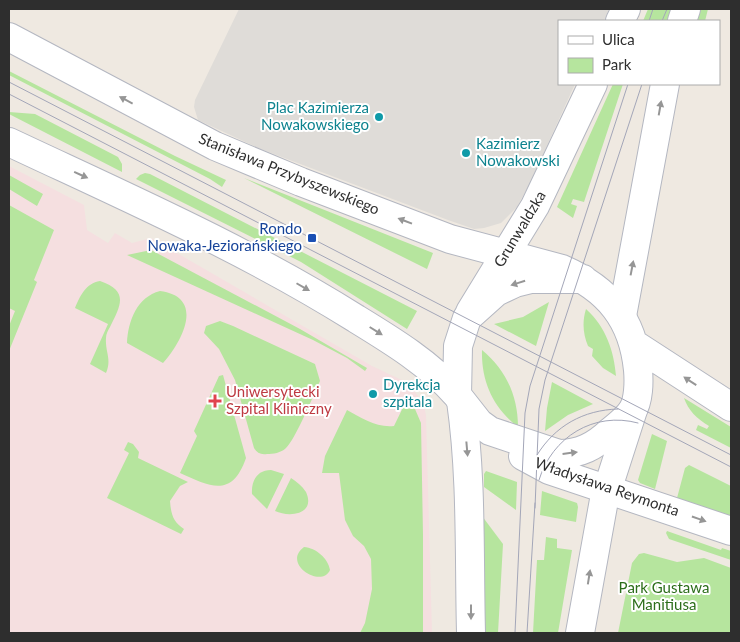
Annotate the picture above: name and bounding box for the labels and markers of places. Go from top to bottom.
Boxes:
place label: Plac Kazimierza Nowakowskiego [261,98,369,133]
marker: Plac Kazimierza Nowakowskiego [373,111,385,123]
place label: Kazimierz Nowakowski [476,134,560,169]
marker: Kazimierz Nowakowski [460,147,472,159]
place label: Rondo Nowaka-Jeziorańskiego [148,219,302,254]
marker: Rondo Nowaka-Jeziorańskiego [306,232,318,244]
place label: Dyrekcja szpitala [383,375,441,410]
place label: Uniwersytecki Szpital Kliniczny [226,382,332,417]
marker: Dyrekcja szpitala [367,388,379,400]
marker: Uniwersytecki Szpital Kliniczny [208,394,222,408]

